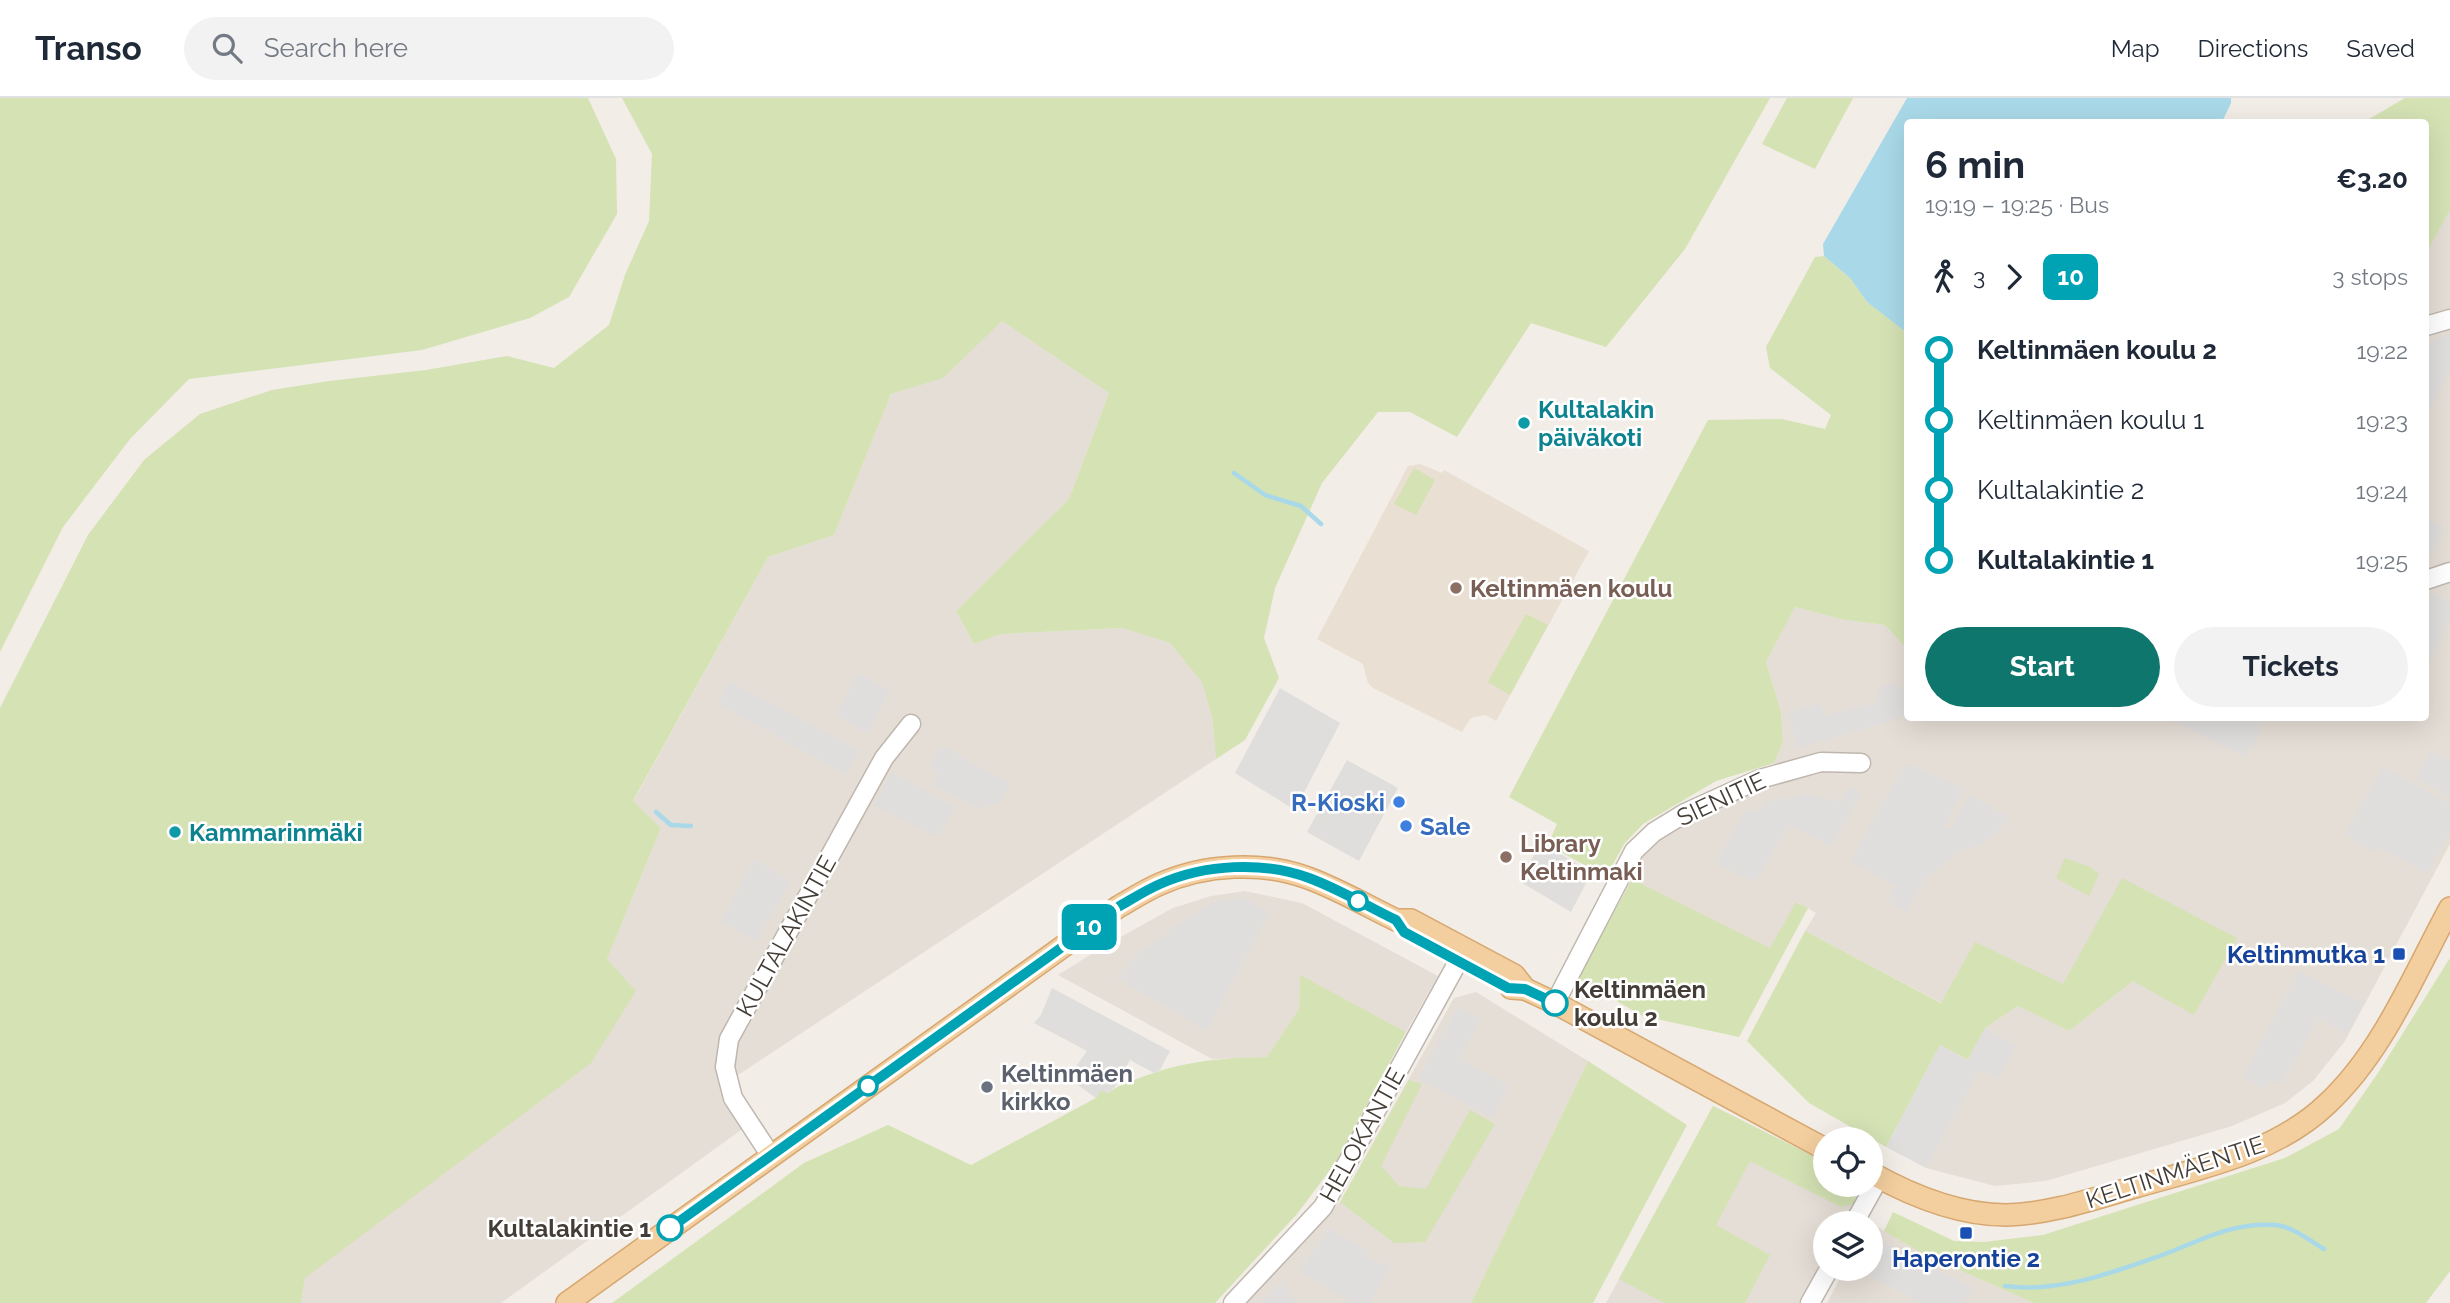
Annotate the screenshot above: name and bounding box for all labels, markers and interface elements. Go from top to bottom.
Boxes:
search box [184,17,674,80]
text: Transo [35,29,142,68]
icon: search [208,29,246,67]
text: Search here [264,33,408,63]
text: Map [2111,34,2160,63]
text: Directions [2198,34,2308,63]
text: Saved [2346,34,2415,63]
text: 6 min [1925,142,2025,187]
text: €3.20 [2336,164,2408,194]
text: 19:19 – 19:25 · Bus [1925,191,2109,218]
icon: walk [1925,258,1963,296]
icon: forward [1995,258,2033,296]
text: 10 [2057,262,2084,291]
text: 3 [1973,263,1985,290]
text: 3 stops [2332,263,2408,290]
text: Keltinmäen koulu 2 [1977,335,2217,365]
text: 19:22 [2356,337,2408,364]
place label: Kultalakin päiväkoti [1538,395,1654,452]
text: Keltinmäen koulu 1 [1977,405,2204,435]
text: 19:23 [2356,407,2408,434]
marker: Kultalakin päiväkoti [1516,415,1532,431]
text: Kultalakintie 2 [1977,475,2144,505]
text: 19:24 [2356,477,2408,504]
text: Kultalakintie 1 [1977,545,2154,575]
text: 19:25 [2356,547,2408,574]
place label: Keltinmäen koulu [1470,574,1672,603]
marker: Keltinmäen koulu [1448,580,1464,596]
button: Start [1925,627,2160,707]
button: Tickets [2174,627,2408,707]
street label: SIENITIE [1672,766,1770,832]
place label: R-Kioski [1291,788,1385,817]
marker: R-Kioski [1391,794,1407,810]
place label: Sale [1420,812,1470,841]
place label: Kammarinmäki [189,818,363,847]
marker: Sale [1398,818,1414,834]
marker: Kammarinmäki [167,824,183,840]
place label: Library Keltinmaki [1520,829,1643,886]
marker: Library Keltinmaki [1498,849,1514,865]
street label: KULTALAKINTIE [730,851,842,1021]
unlabelled marker [1348,891,1368,911]
line badge: 10 [1058,904,1120,950]
text: 10 [1076,912,1102,941]
place label: Keltinmutka 1 [2227,940,2385,969]
marker: Keltinmutka 1 [2391,946,2407,962]
place label: Keltinmäen koulu 2 [1574,975,1706,1032]
marker: Keltinmäen koulu 2 [1542,990,1568,1016]
place label: Keltinmäen kirkko [1001,1059,1133,1116]
street label: HELOKANTIE [1313,1063,1411,1207]
unlabelled marker [858,1076,878,1096]
marker: Keltinmäen kirkko [979,1079,995,1095]
map controls [1813,1127,1883,1281]
button: locate [1813,1127,1883,1197]
street label: KELTINMÄENTIE [2082,1129,2268,1215]
button: layers [1813,1211,1883,1281]
place label: Kultalakintie 1 [487,1214,651,1243]
marker: Kultalakintie 1 [657,1215,683,1241]
marker: Haperontie 2 [1958,1225,1974,1241]
place label: Haperontie 2 [1892,1244,2040,1273]

